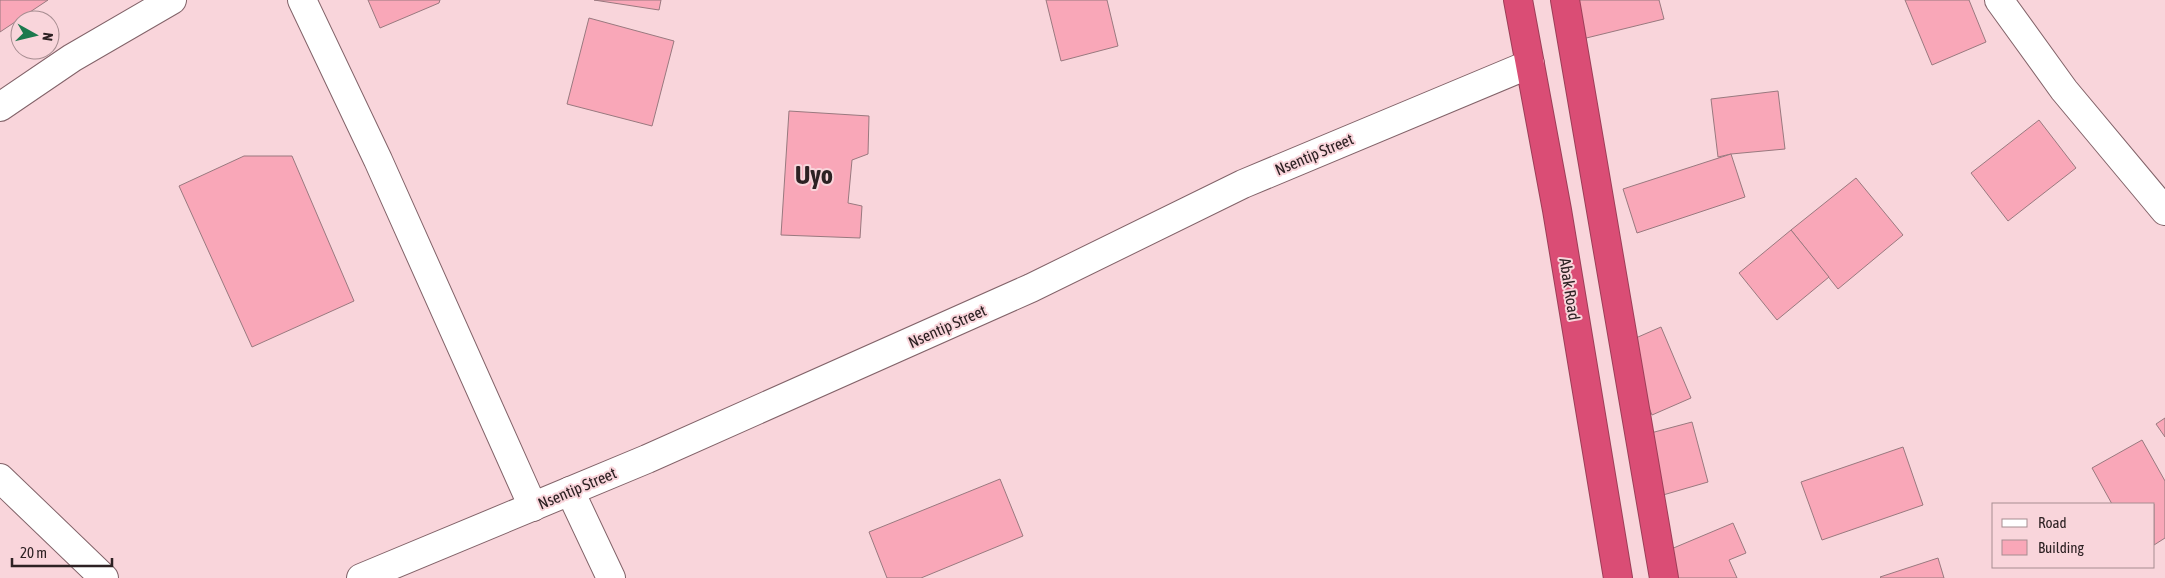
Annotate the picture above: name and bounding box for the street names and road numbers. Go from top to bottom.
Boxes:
street label: Nsentip Street [1272,129,1357,179]
street label: Abak Road [1556,257,1584,321]
street label: Nsentip Street [905,301,989,352]
street label: Nsentip Street [535,463,620,513]

